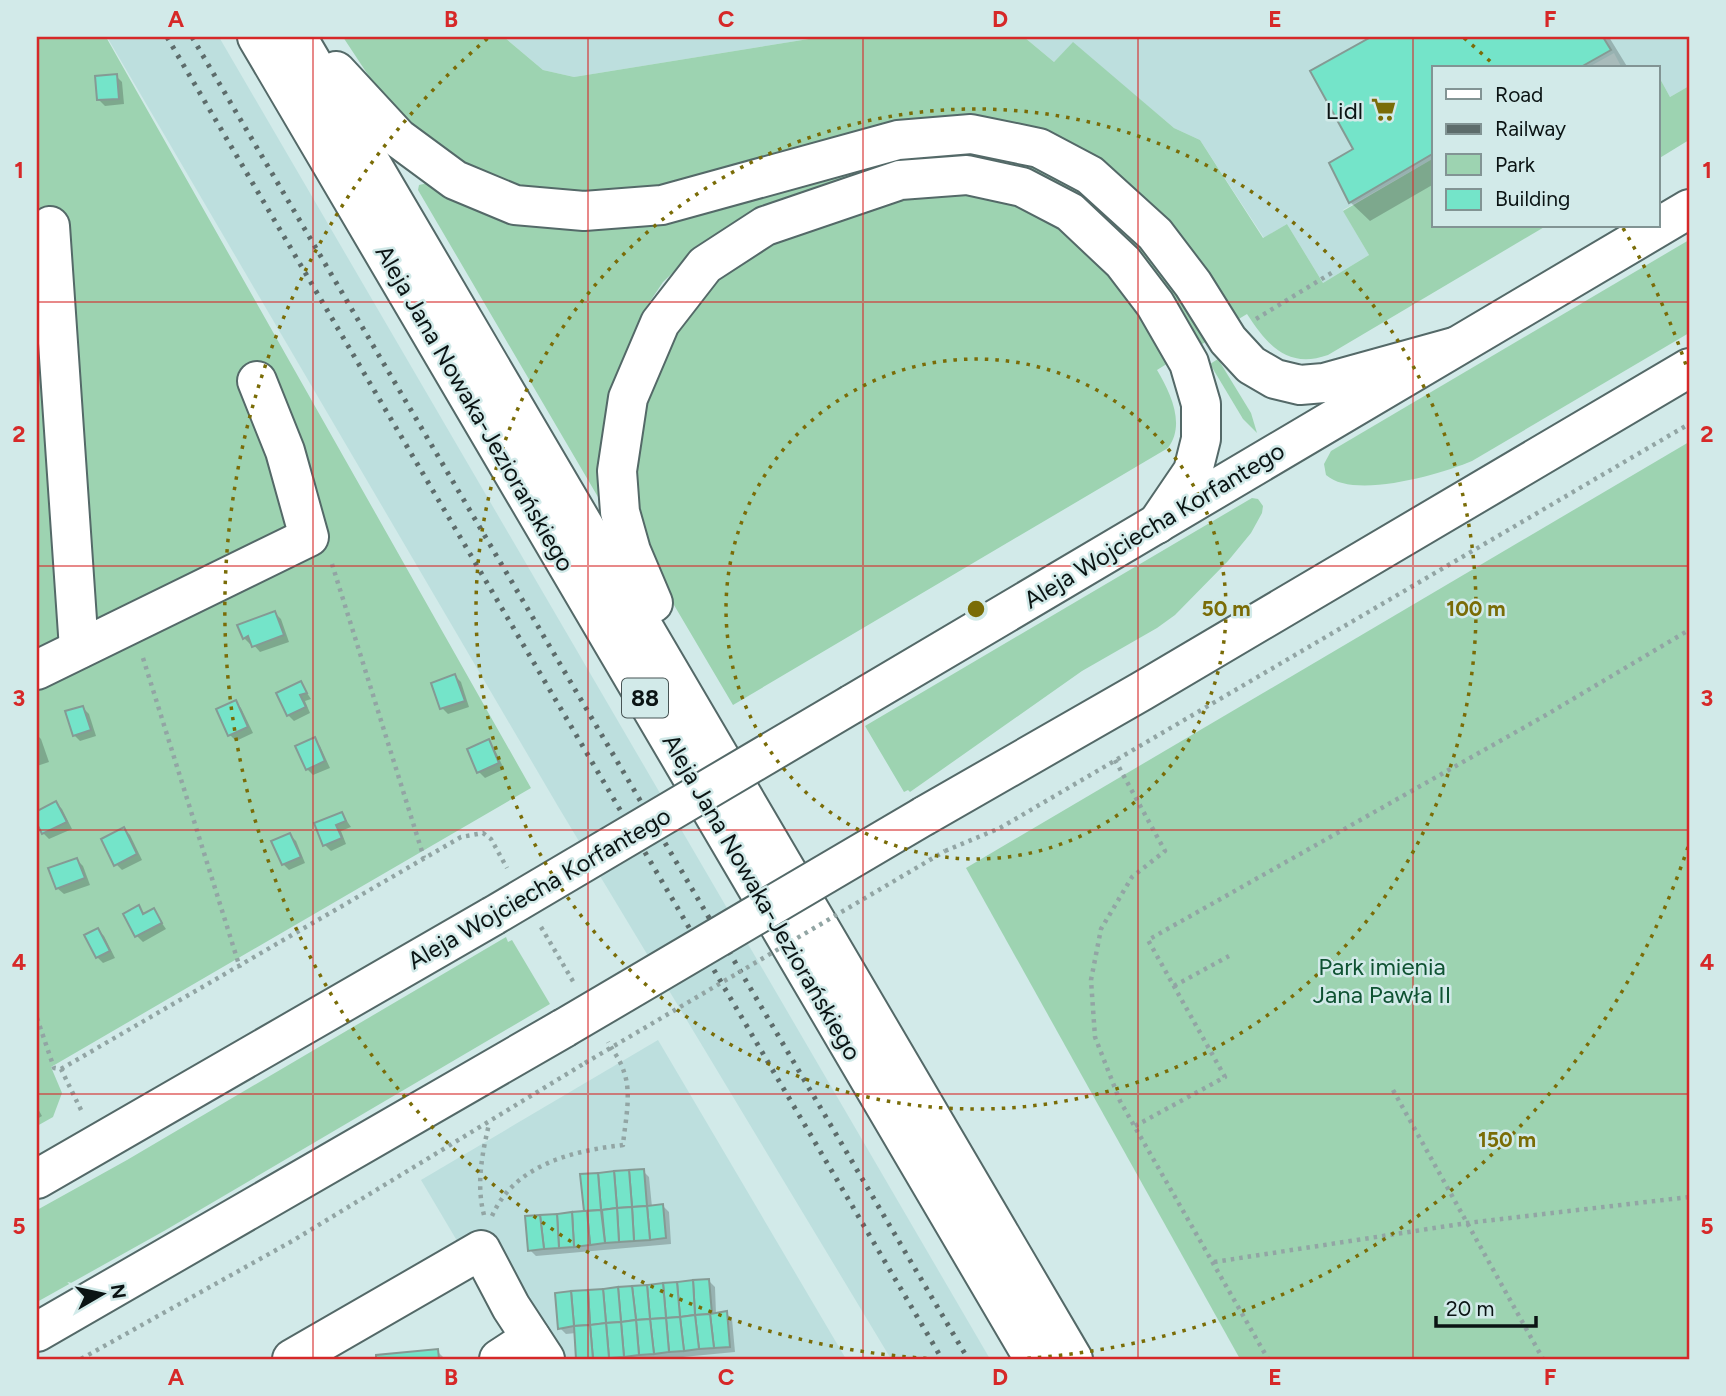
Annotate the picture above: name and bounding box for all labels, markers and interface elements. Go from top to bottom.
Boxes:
text: A [168,5,185,33]
text: B [444,5,458,33]
text: C [718,5,735,33]
text: D [992,5,1008,33]
text: E [1268,5,1282,33]
text: F [1544,5,1557,33]
legend [1432,66,1660,228]
text: Road [1495,82,1543,107]
place label: Lidl [1326,96,1363,125]
supermarket icon: Lidl [1369,96,1397,124]
text: Railway [1495,116,1566,141]
text: Park [1495,152,1536,177]
text: 1 [14,156,24,184]
text: 1 [1702,156,1712,184]
text: Building [1495,186,1570,211]
street label: Aleja Jana Nowaka-Jeziorańskiego [369,240,581,576]
text: 2 [12,420,26,448]
text: 2 [1700,420,1714,448]
street label: Aleja Wojciecha Korfantego [1018,436,1290,614]
text: 50 m [1201,596,1251,621]
text: 100 m [1446,596,1506,621]
centre of rings [964,597,988,621]
road number: 88 [622,678,668,718]
text: 3 [13,684,25,712]
text: 3 [1701,684,1713,712]
street label: Aleja Jana Nowaka-Jeziorańskiego [656,729,868,1065]
street label: Aleja Wojciecha Korfantego [402,801,676,975]
text: 4 [12,948,26,976]
text: 4 [1700,948,1714,976]
park label: Park imienia Jana Pawła II [1313,952,1451,1009]
text: 150 m [1478,1127,1536,1152]
text: 5 [12,1212,26,1240]
text: 5 [1700,1212,1714,1240]
north arrow [66,1260,136,1330]
text: N [106,1282,131,1300]
scale bar [1436,1284,1535,1328]
text: 20 m [1446,1296,1494,1321]
text: A [168,1363,185,1391]
text: B [444,1363,458,1391]
text: C [718,1363,735,1391]
text: D [992,1363,1008,1391]
text: E [1268,1363,1282,1391]
text: F [1544,1363,1557,1391]

